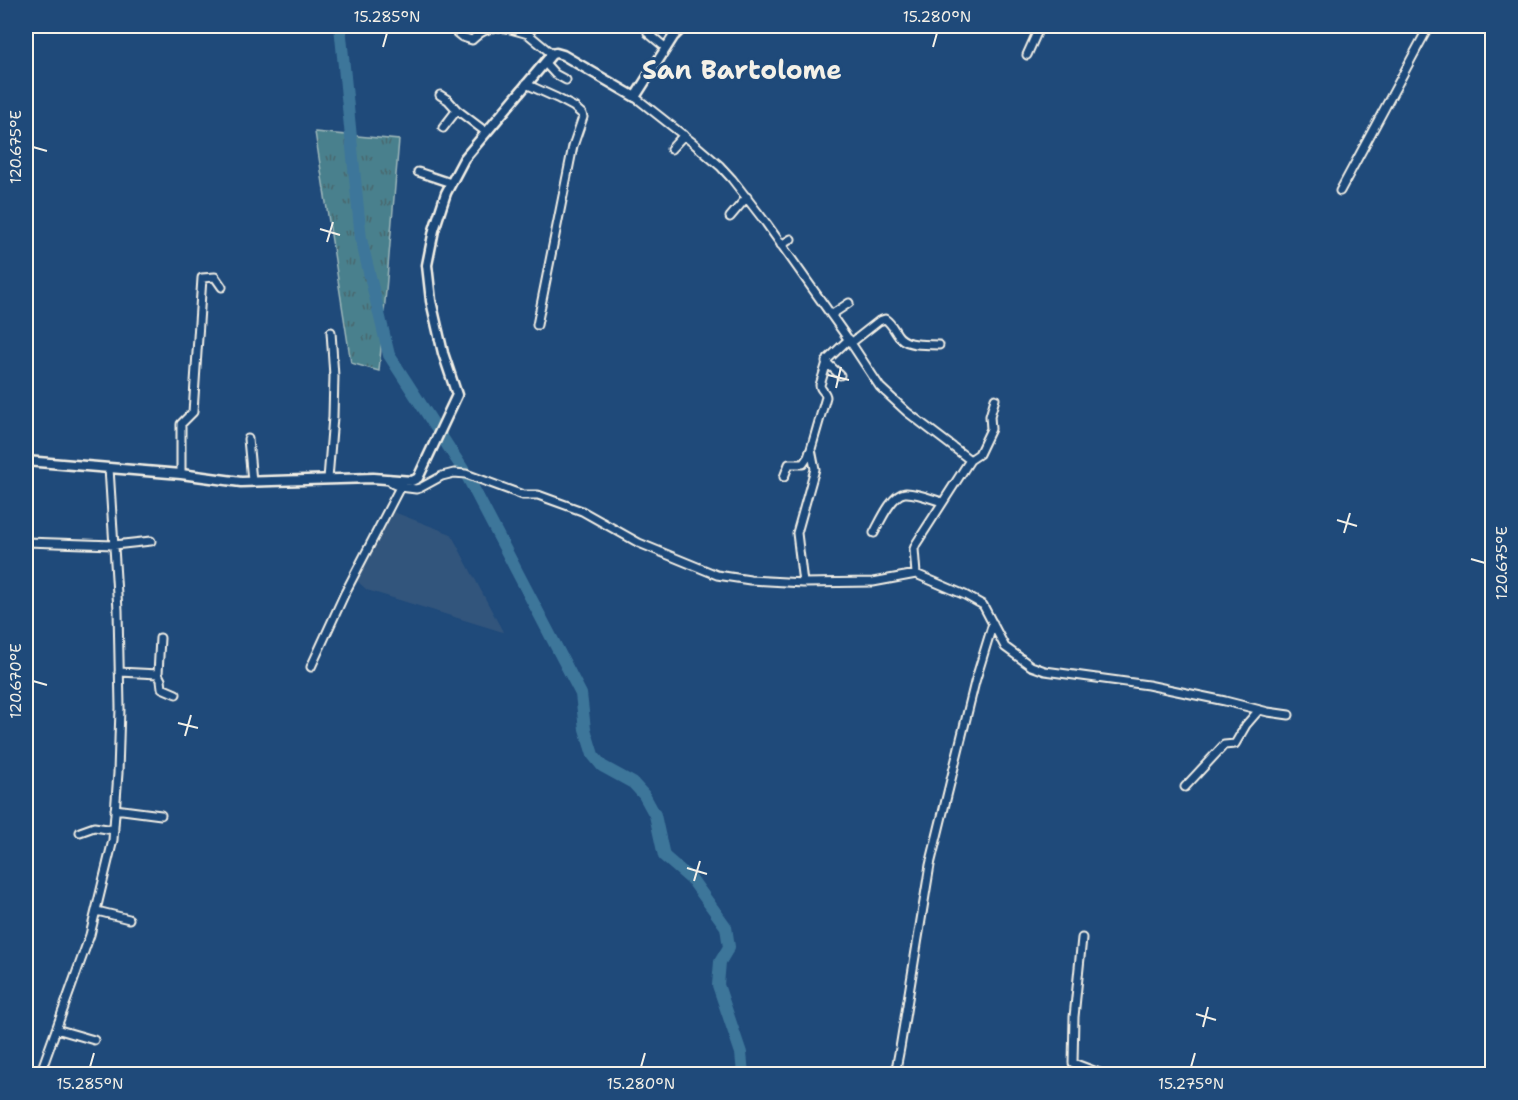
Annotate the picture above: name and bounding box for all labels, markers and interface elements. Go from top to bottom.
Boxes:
text: 15.285°N [354,7,420,27]
text: 15.280°N [903,7,971,27]
district label: San Bartolome [642,52,842,87]
text: 120.675°E [6,110,26,184]
text: 120.675°E [1492,526,1512,600]
text: 120.670°E [6,643,26,719]
text: 15.285°N [57,1074,123,1094]
text: 15.280°N [607,1074,675,1094]
text: 15.275°N [1158,1074,1224,1094]

